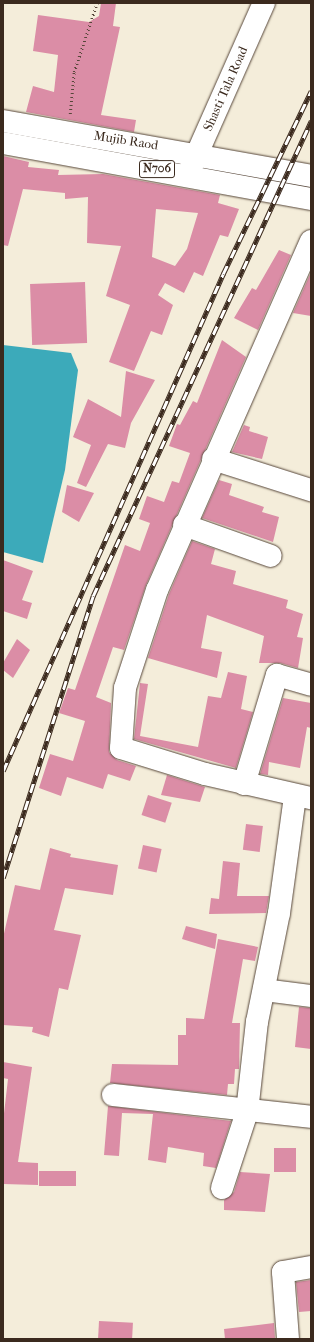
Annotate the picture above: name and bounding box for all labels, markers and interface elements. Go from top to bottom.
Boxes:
street label: Shasti Tala Road [200,44,252,134]
street label: Mujib Raod [93,128,159,154]
road number: N706 [139,159,175,179]

